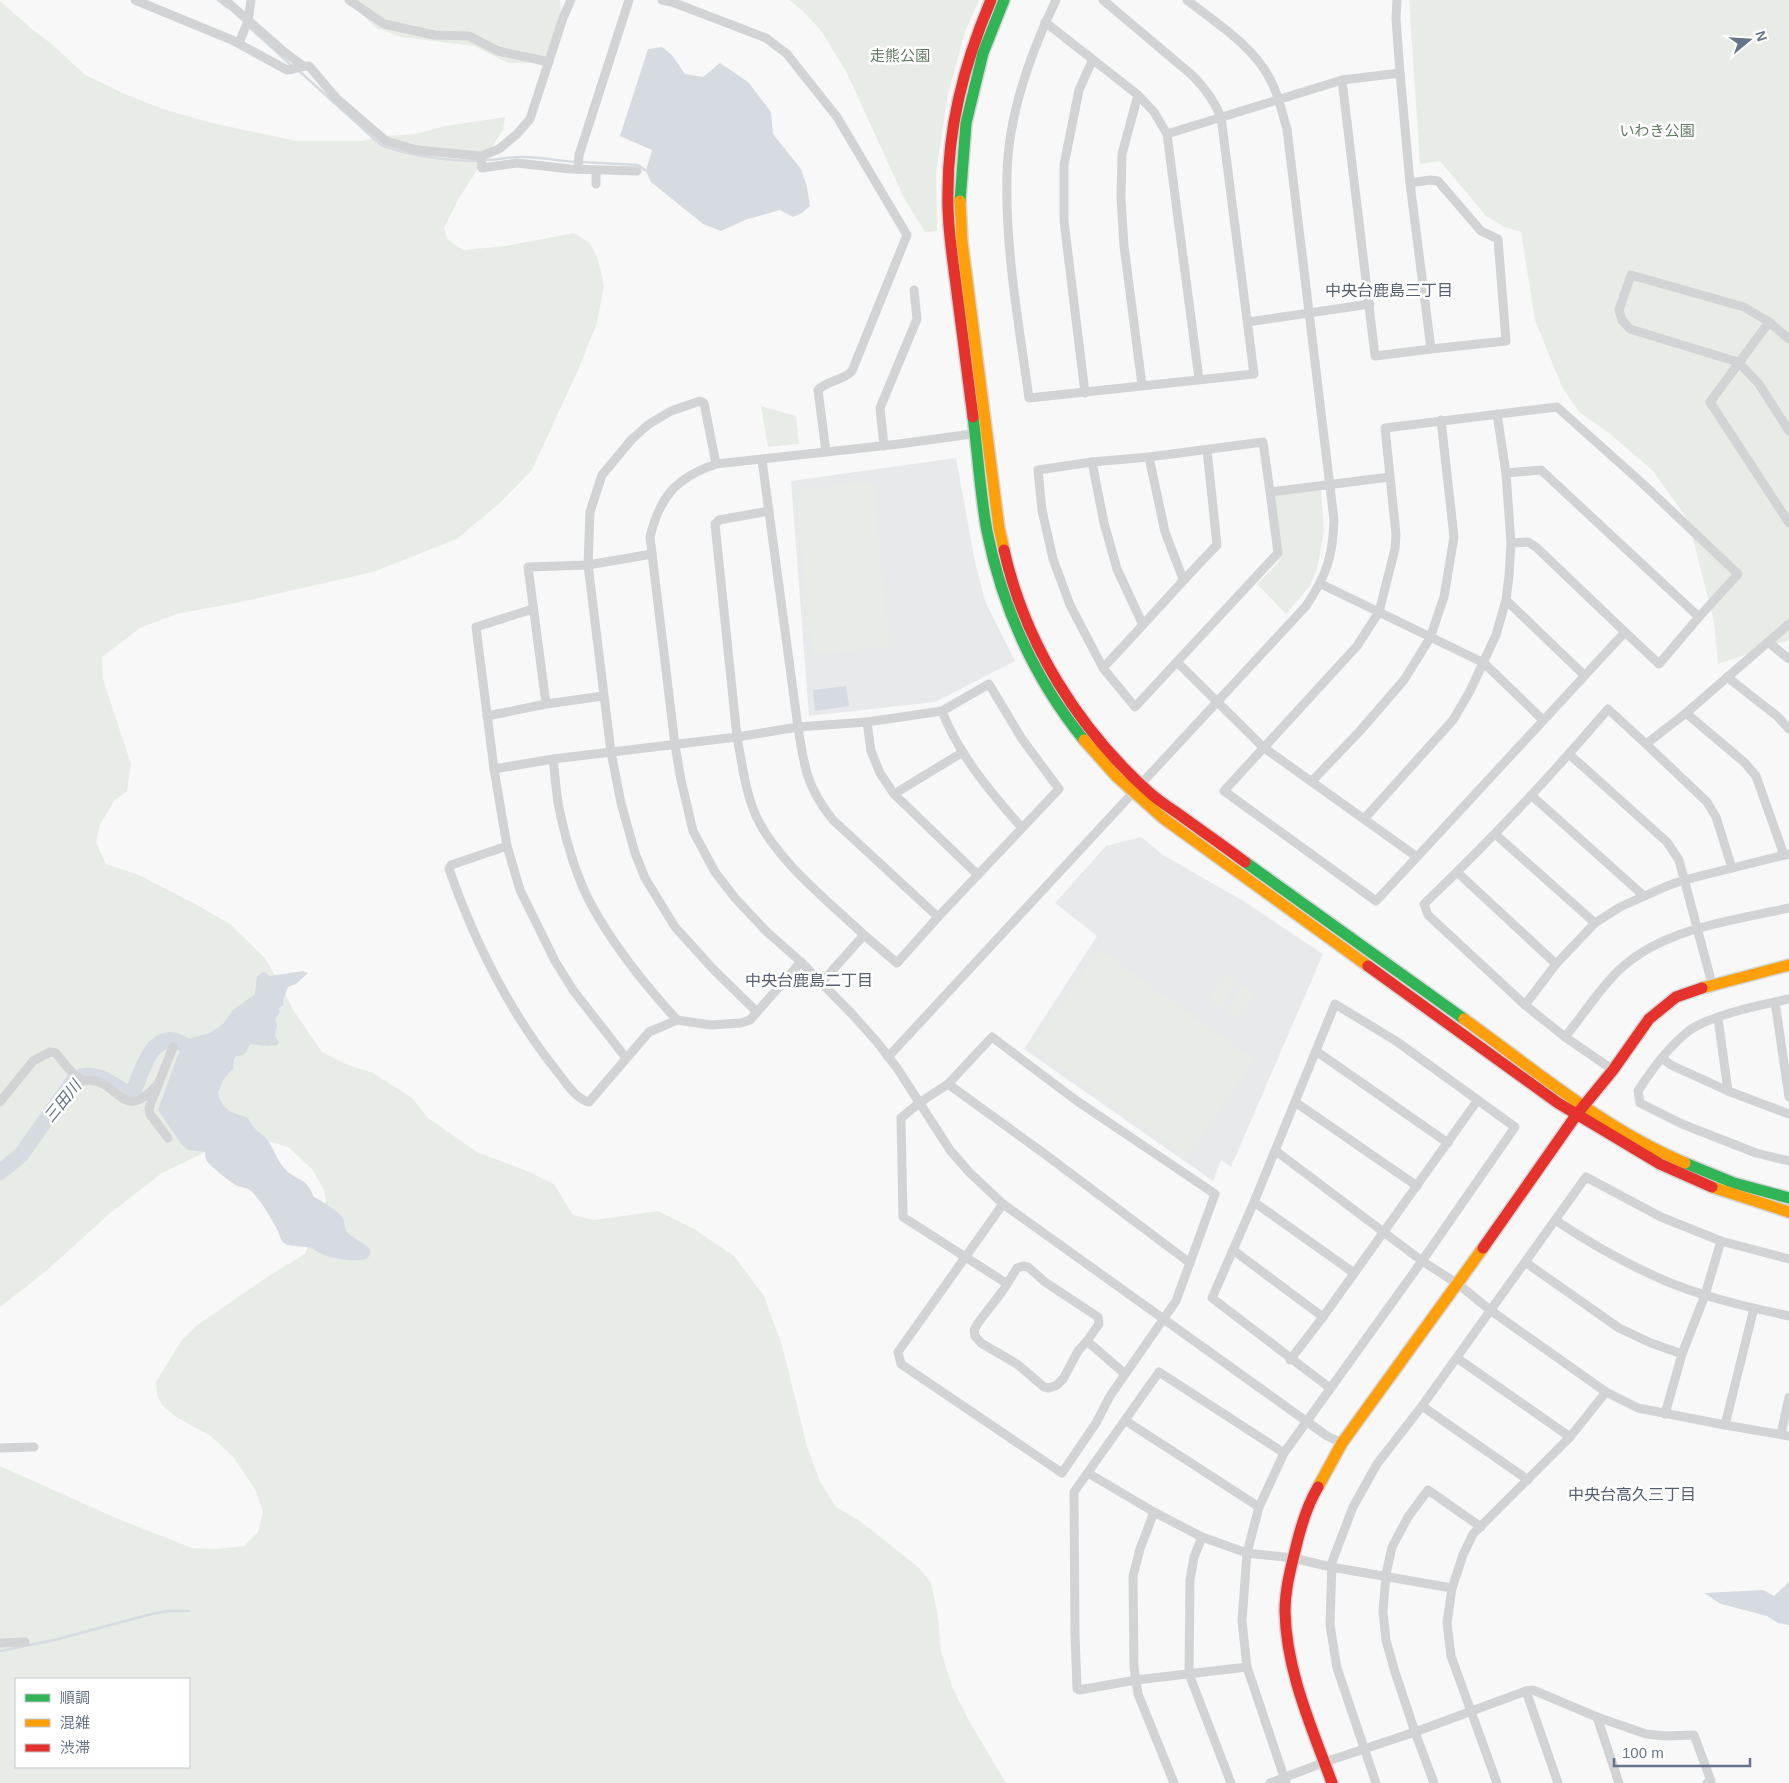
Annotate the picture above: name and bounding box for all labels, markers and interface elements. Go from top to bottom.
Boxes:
north arrow [1724,15,1774,65]
text: N [1752,29,1771,43]
park label: 走熊公園 [870,47,930,64]
park label: いわき公園 [1619,122,1695,139]
district label: 中央台鹿島三丁目 [1325,282,1453,299]
district label: 中央台鹿島二丁目 [745,972,873,989]
water label: 三田川 [41,1076,85,1125]
district label: 中央台高久三丁目 [1568,1486,1696,1503]
legend [15,1678,190,1768]
text: 順調 [60,1689,90,1706]
text: 混雑 [60,1714,90,1731]
scale bar [1614,1736,1750,1768]
text: 渋滞 [60,1739,90,1756]
text: 100 m [1622,1744,1664,1761]

